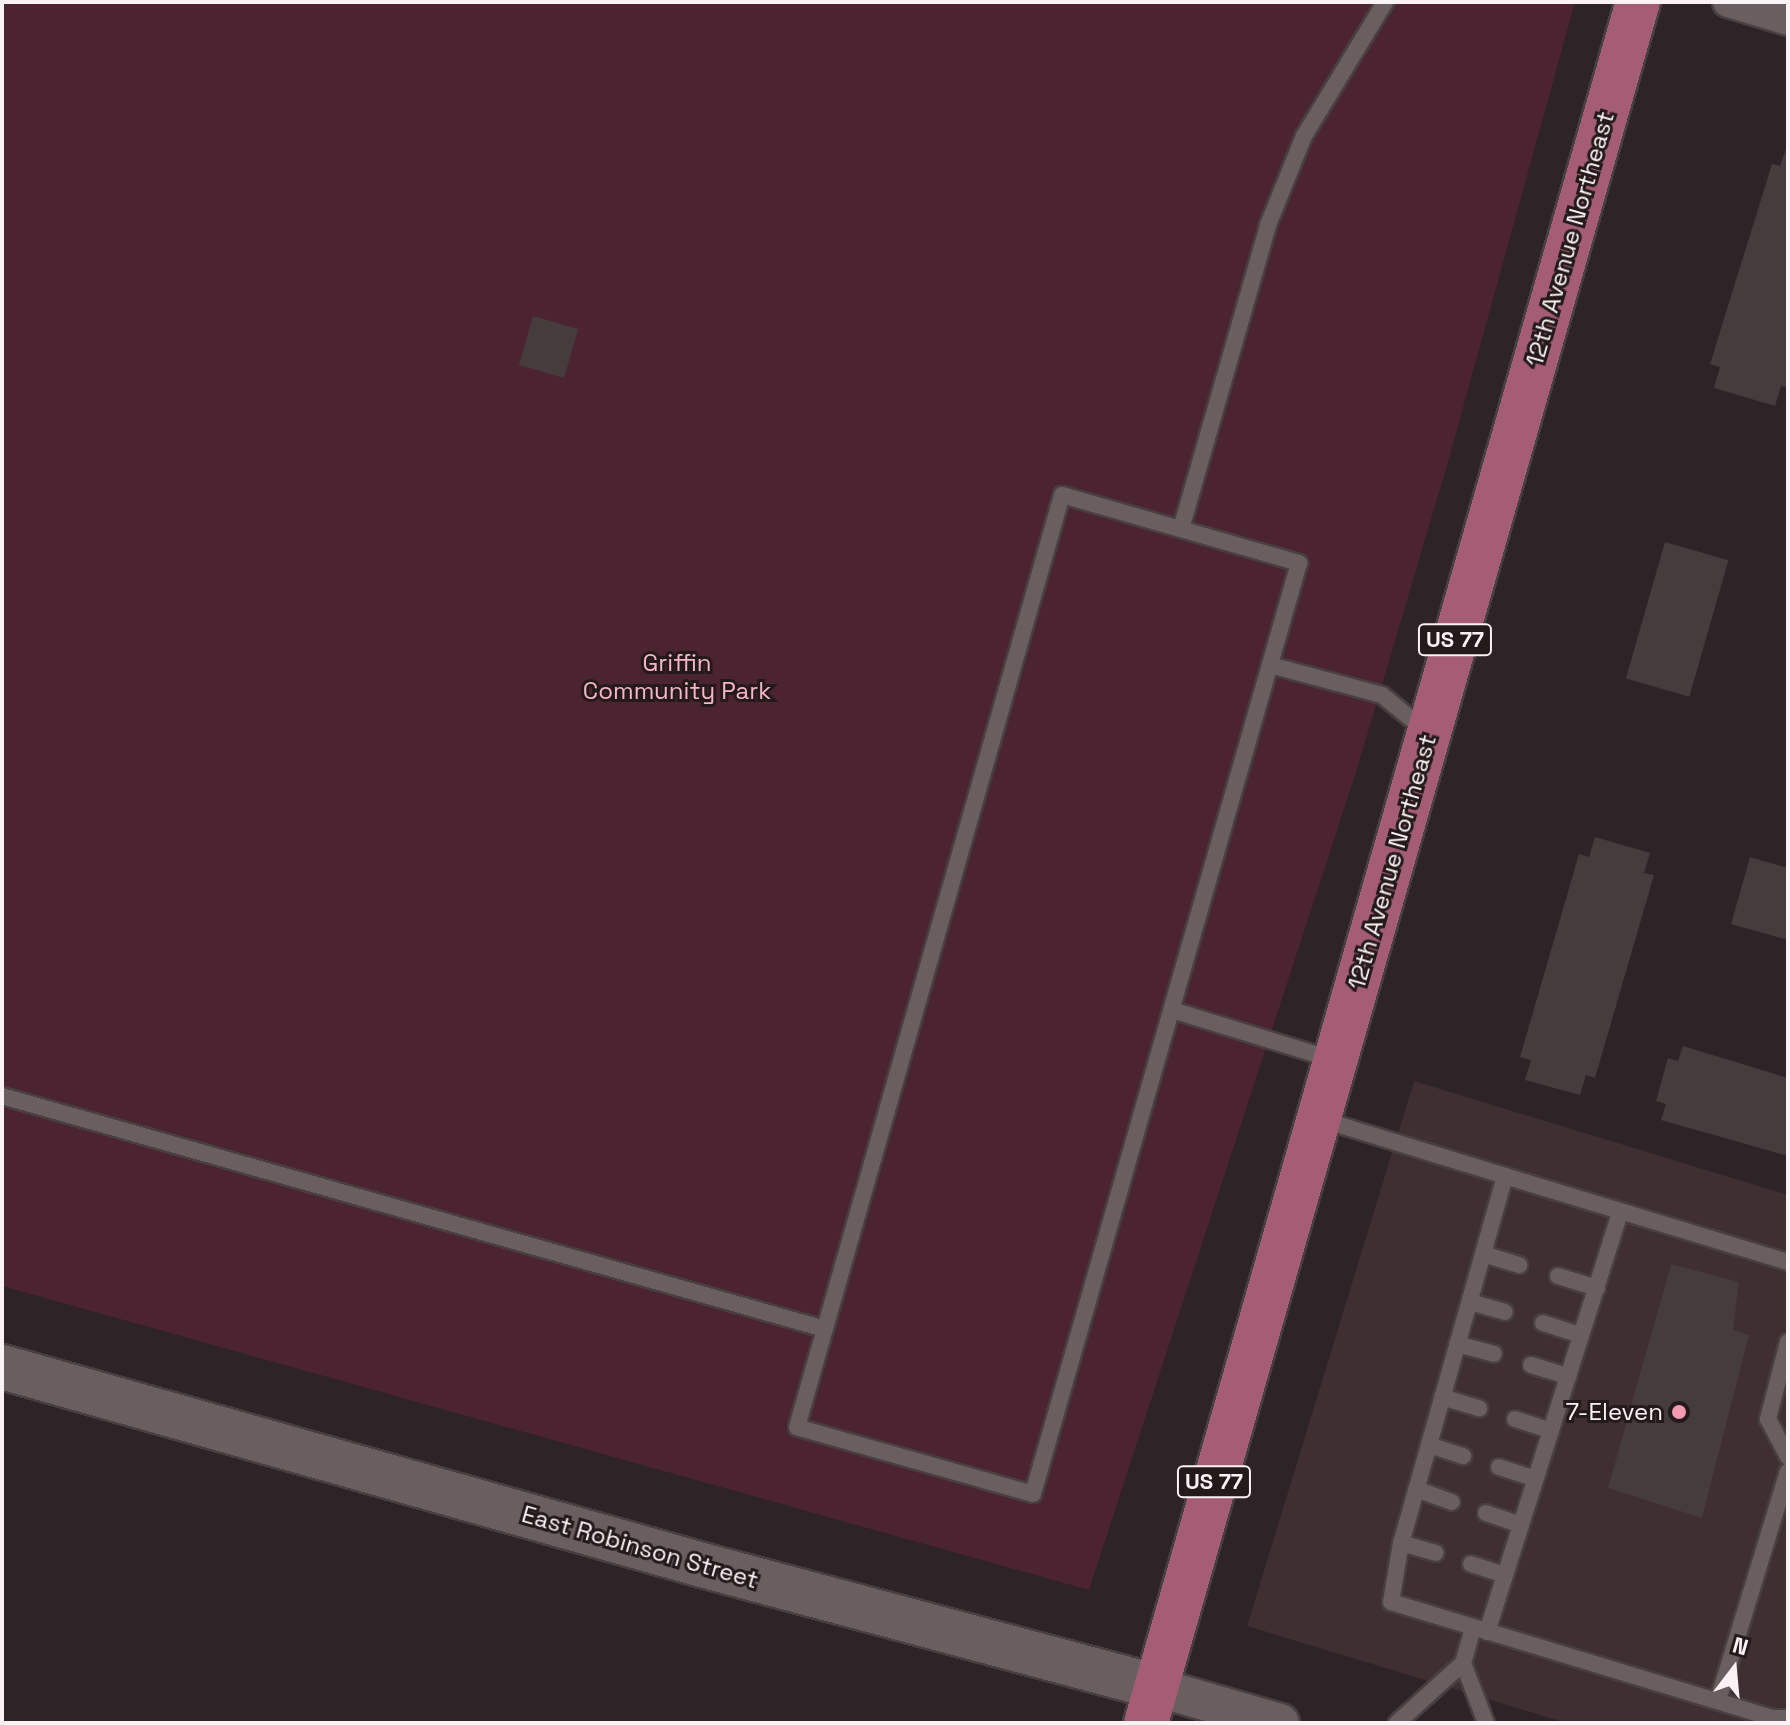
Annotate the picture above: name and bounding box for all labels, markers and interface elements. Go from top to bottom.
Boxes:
street label: 12th Avenue Northeast [1520,108,1620,370]
road number: US 77 [1417,622,1493,658]
park label: Griffin Community Park [583,649,771,705]
street label: 12th Avenue Northeast [1342,731,1442,993]
place label: 7-Eleven [1565,1398,1663,1426]
marker: 7-Eleven [1670,1403,1688,1421]
road number: US 77 [1176,1464,1252,1500]
street label: East Robinson Street [518,1499,762,1595]
north arrow [1694,1629,1774,1709]
text: N [1730,1630,1752,1661]

